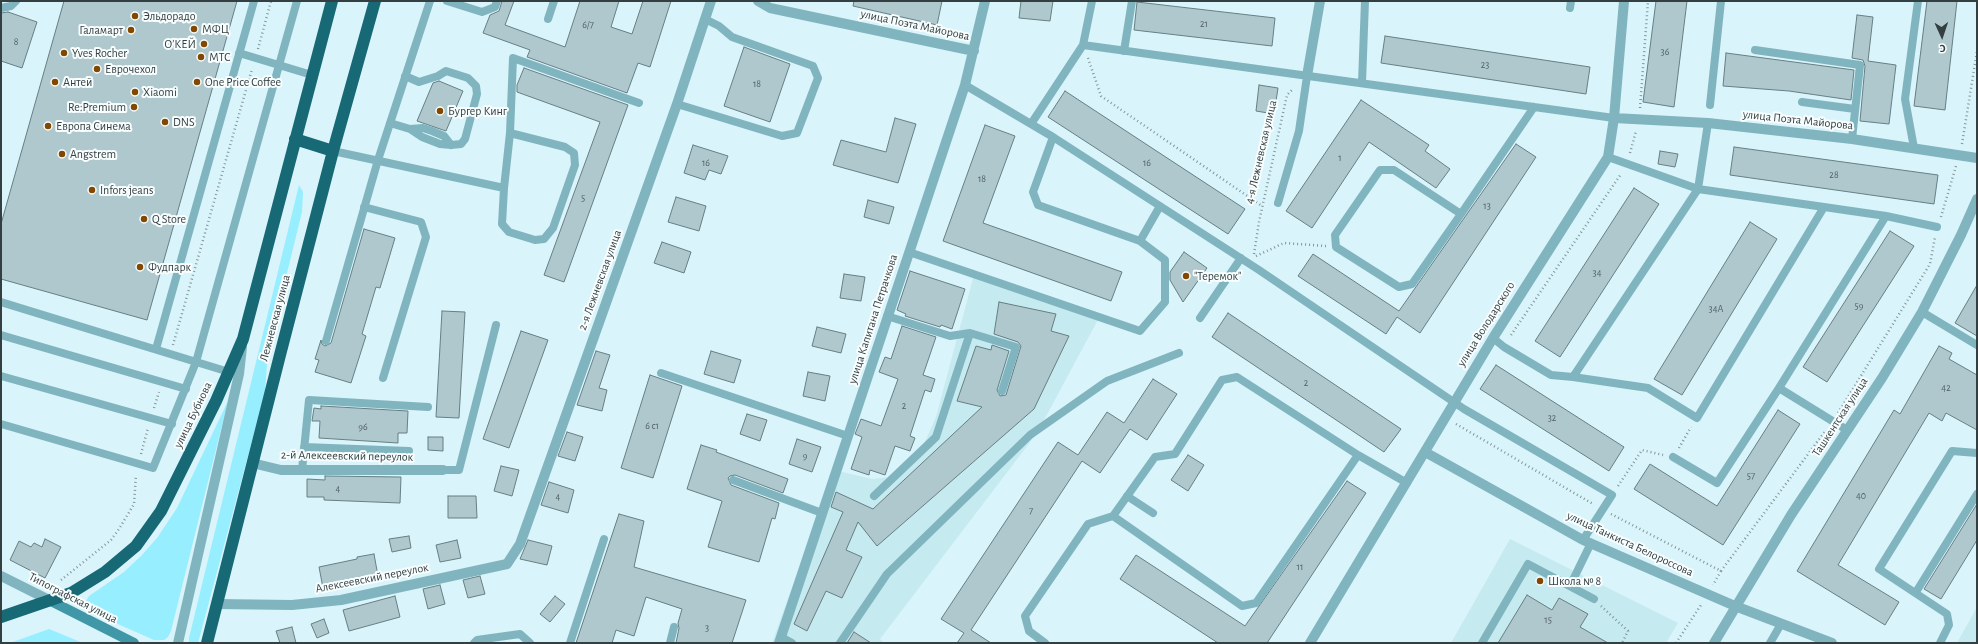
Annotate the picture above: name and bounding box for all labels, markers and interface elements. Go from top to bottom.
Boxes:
street label: улица Поэта Майорова [859,6,971,44]
place label: Эльдорадо [143,9,196,23]
marker: Эльдорадо [130,11,140,21]
north arrow [1922,16,1962,56]
house number: 21 [1200,18,1208,30]
house number: 6/7 [582,19,594,31]
place label: МФЦ [202,22,229,36]
place label: Галамарт [79,23,123,37]
marker: МФЦ [189,24,199,34]
marker: Галамарт [126,25,136,35]
house number: 8 [14,36,18,48]
place label: О’КЕЙ [164,37,196,51]
marker: О’КЕЙ [199,39,209,49]
text: С [1939,43,1946,54]
place label: Yves Rocher [72,46,127,60]
house number: 36 [1661,46,1669,58]
marker: Yves Rocher [59,48,69,58]
place label: МТС [209,50,231,64]
marker: МТС [196,52,206,62]
house number: 23 [1481,59,1489,71]
place label: Еврочехол [105,62,156,76]
marker: Еврочехол [92,64,102,74]
place label: Антей [63,75,92,89]
place label: One Price Coffee [205,75,281,89]
marker: Антей [50,77,60,87]
marker: One Price Coffee [192,77,202,87]
house number: 18 [753,78,761,90]
place label: Xiaomi [143,85,177,99]
marker: Xiaomi [130,87,140,97]
street label: 4-я Лежневская улица [1242,99,1280,205]
place label: Re:Premium [68,100,126,114]
marker: Re:Premium [129,102,139,112]
place label: Бургер Кинг [448,104,507,118]
marker: Бургер Кинг [435,106,445,116]
street label: улица Поэта Майорова [1742,107,1854,133]
place label: DNS [173,115,195,129]
marker: DNS [160,117,170,127]
place label: Европа Синема [56,119,131,133]
marker: Европа Синема [43,121,53,131]
place label: Angstrem [70,147,116,161]
marker: Angstrem [57,149,67,159]
house number: 1 [1338,152,1342,164]
house number: 16 [702,157,710,169]
house number: 16 [1143,157,1151,169]
house number: 28 [1829,169,1839,181]
house number: 18 [978,173,986,185]
place label: Infors jeans [100,183,153,197]
marker: Infors jeans [87,185,97,195]
house number: 5 [581,192,585,204]
house number: 13 [1483,200,1491,212]
place label: Q Store [152,212,186,226]
marker: Q Store [139,214,149,224]
street label: 2-я Лежневская улица [575,228,625,332]
street label: улица Капитана Петрачкова [845,252,901,386]
place label: Фудпарк [148,260,191,274]
marker: Фудпарк [135,262,145,272]
house number: 34 [1593,267,1601,279]
place label: "Теремок" [1194,269,1241,283]
marker: "Теремок" [1181,271,1191,281]
street label: Лежневская улица [257,273,293,363]
street label: улица Володарского [1454,279,1518,369]
house number: 59 [1855,300,1863,312]
house number: 34А [1709,303,1723,315]
street label: Ташкентская улица [1809,375,1871,459]
house number: 2 [1304,377,1308,389]
street label: улица Бубнова [171,380,215,450]
house number: 42 [1941,382,1951,394]
house number: 2 [902,400,906,412]
house number: 32 [1548,412,1556,424]
house number: 6 c1 [645,420,659,432]
house number: 96 [358,421,368,433]
street label: 2-й Алексеевский переулок [281,448,413,464]
house number: 9 [803,450,807,462]
house number: 57 [1747,470,1755,482]
house number: 4 [336,483,340,495]
house number: 40 [1856,490,1866,502]
house number: 4 [556,491,560,503]
house number: 7 [1029,505,1033,517]
street label: улица Танкиста Белороссова [1565,508,1695,580]
street label: Алексеевский переулок [314,560,430,596]
house number: 11 [1297,561,1303,573]
street label: Типографская улица [26,569,120,627]
place label: Школа № 8 [1548,574,1601,588]
marker: Школа № 8 [1535,576,1545,586]
house number: 15 [1544,614,1552,626]
house number: 3 [705,622,709,634]

